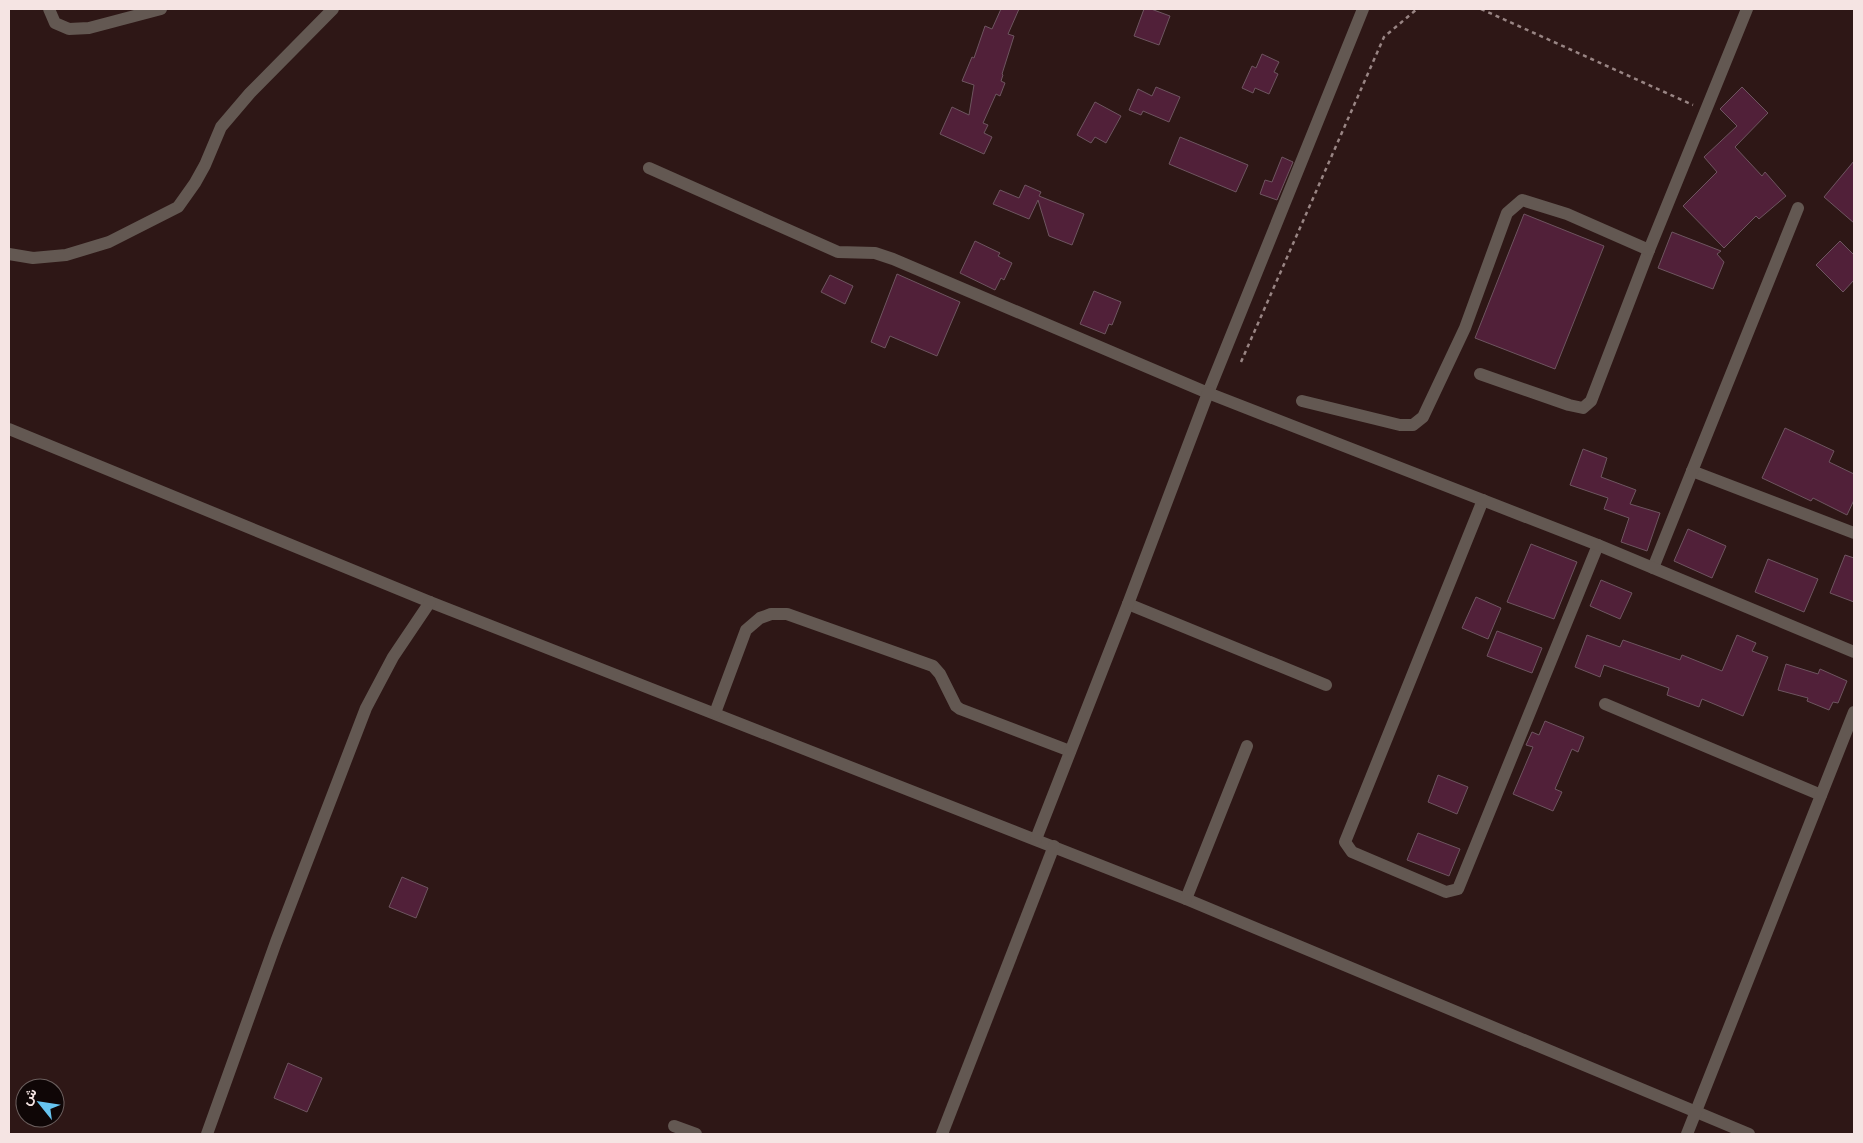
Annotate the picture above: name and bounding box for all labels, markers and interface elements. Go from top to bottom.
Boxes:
north arrow [15,1078,65,1128]
text: ش [18,1085,41,1108]

